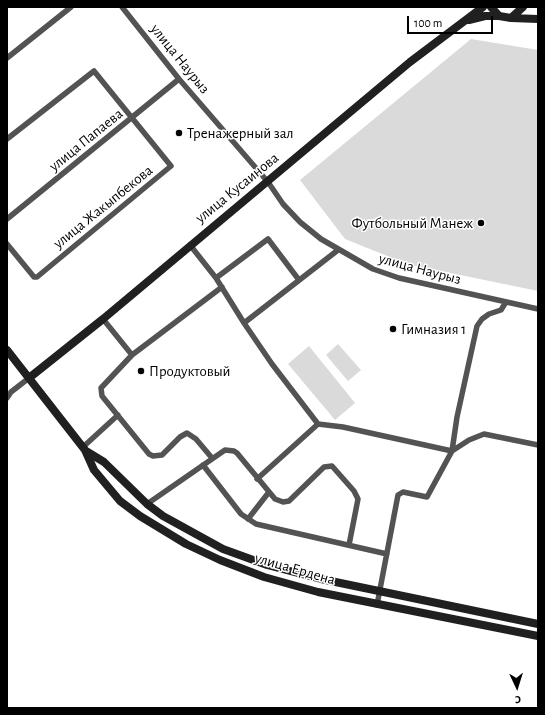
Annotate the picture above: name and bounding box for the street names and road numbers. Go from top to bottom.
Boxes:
street label: улица Наурыз [146,21,214,97]
street label: улица Папаева [45,105,127,175]
street label: улица Кусаинова [192,149,282,227]
street label: улица Жакыпбекова [50,161,156,253]
street label: улица Наурыз [377,249,463,289]
street label: улица Ердена [253,549,337,589]

